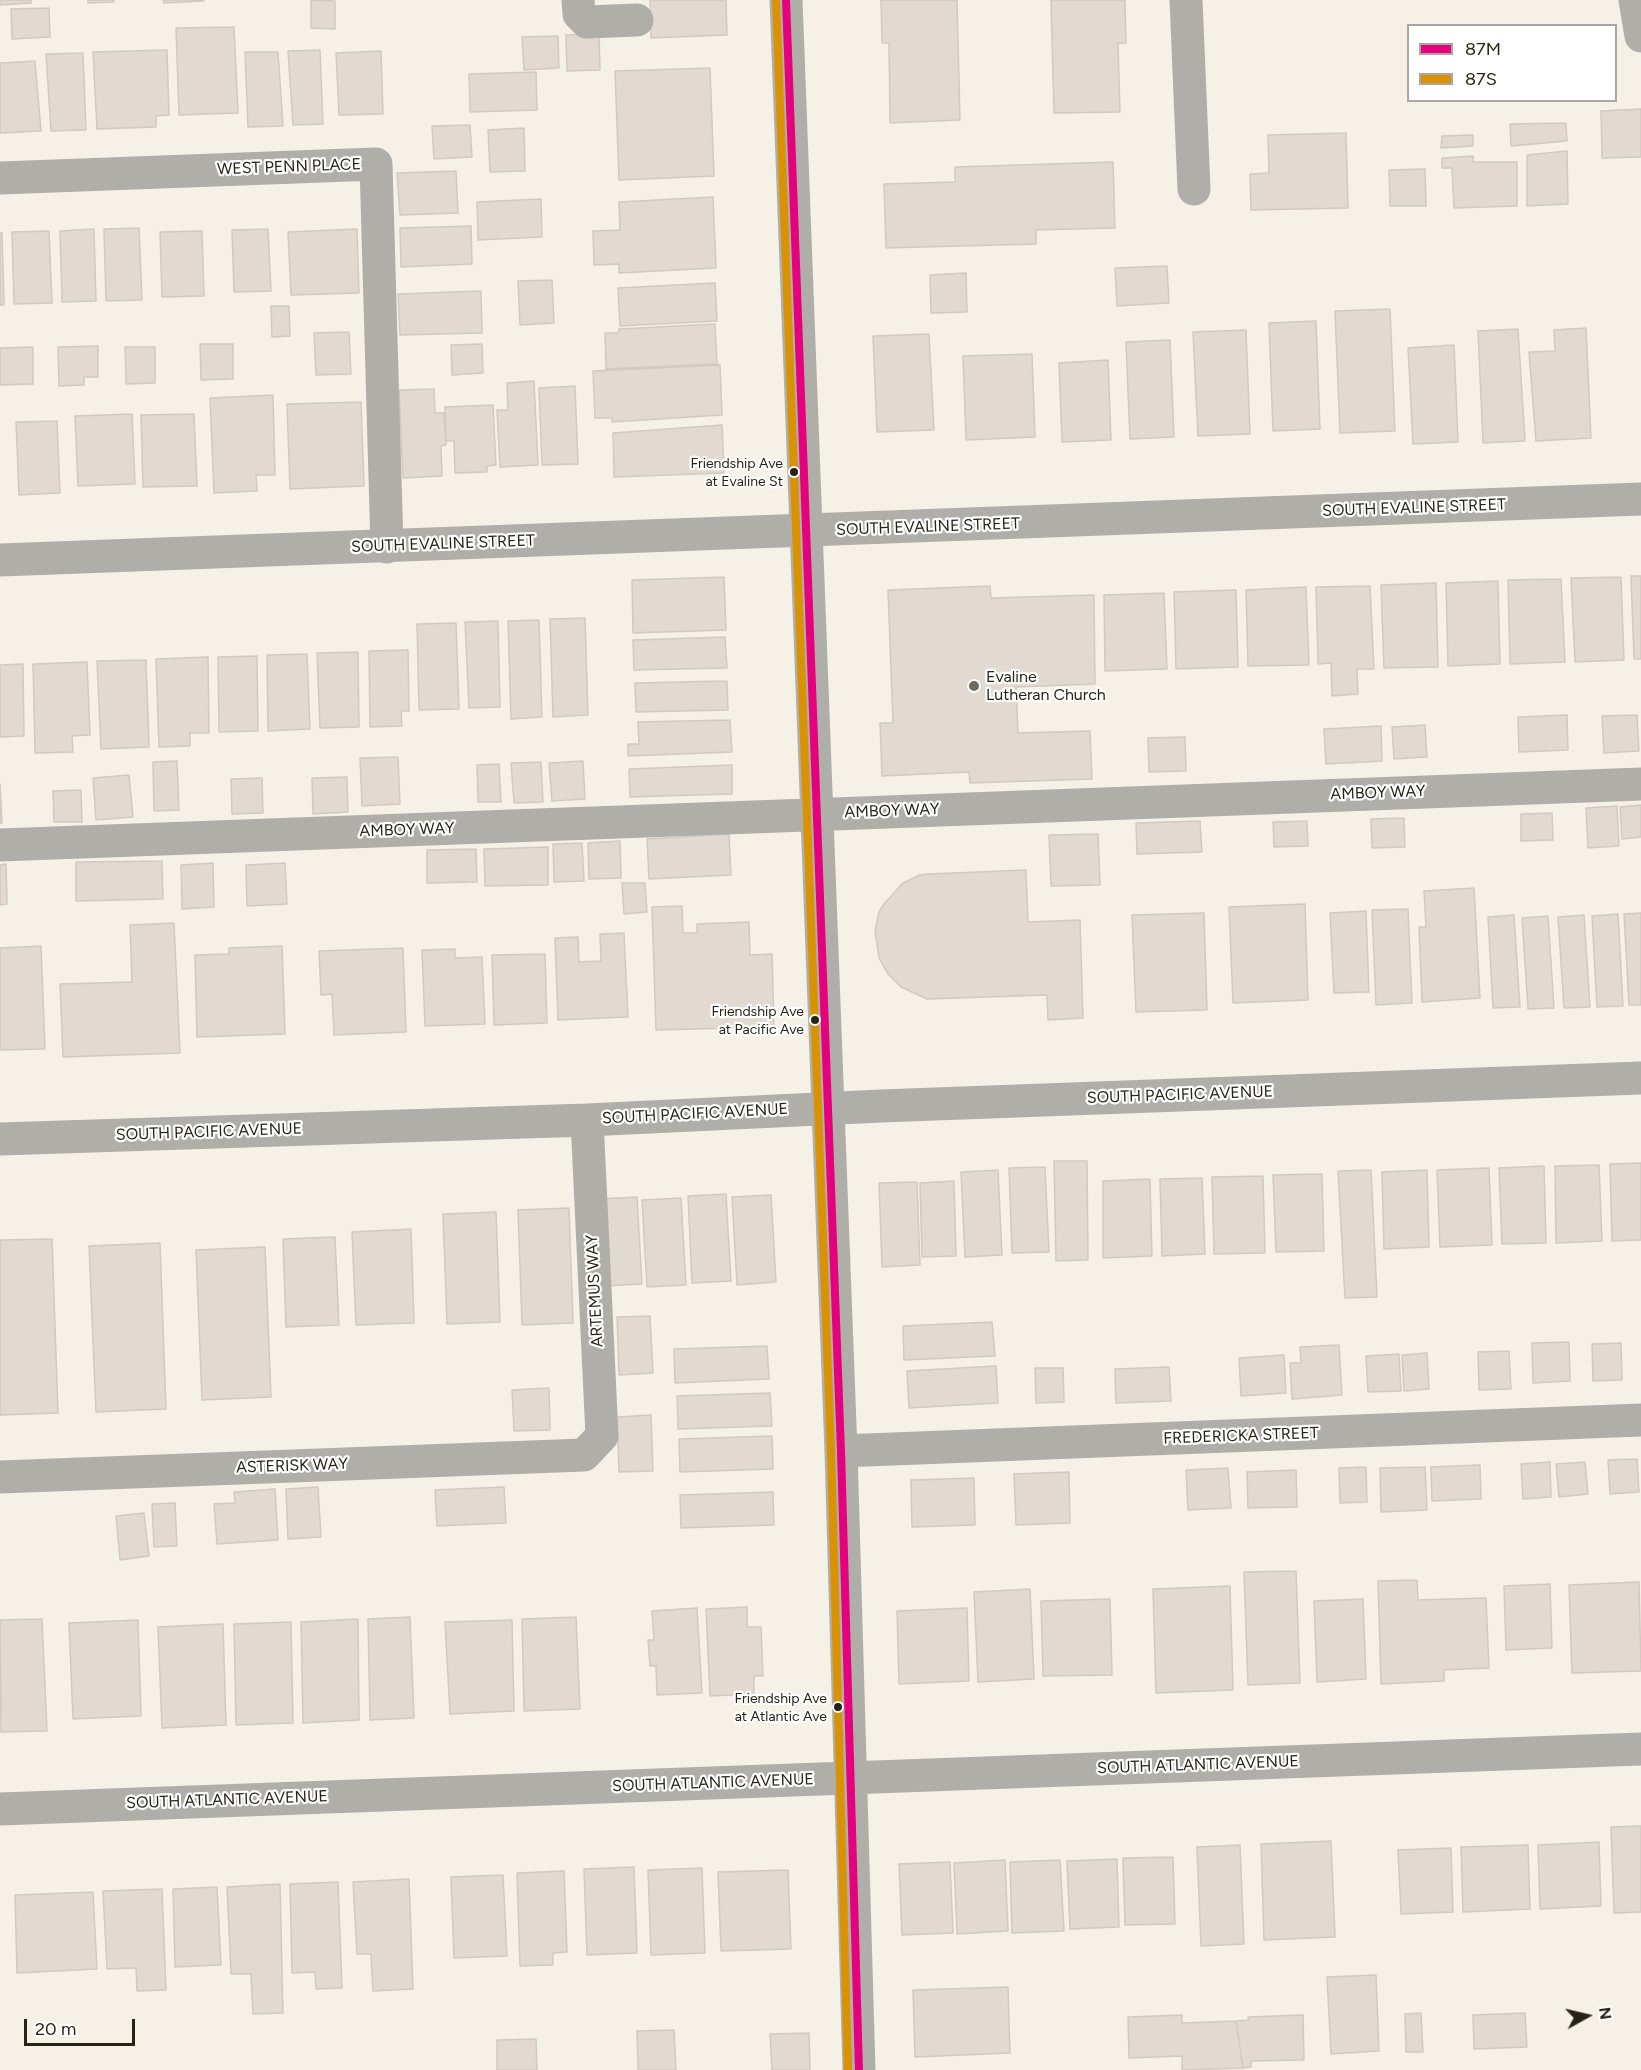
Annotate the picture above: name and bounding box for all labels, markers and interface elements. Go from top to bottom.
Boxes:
legend [1407,24,1617,102]
text: 87M [1465,38,1501,60]
text: 87S [1465,68,1497,90]
street label: WEST PENN PLACE [217,155,361,179]
place label: Friendship Ave at Evaline St [691,456,783,488]
marker: Friendship Ave at Evaline St [788,466,800,478]
street label: SOUTH EVALINE STREET [1322,495,1506,521]
street label: SOUTH EVALINE STREET [836,514,1020,540]
street label: SOUTH EVALINE STREET [351,531,535,557]
place label: Evaline Lutheran Church [986,667,1106,705]
marker: Evaline Lutheran Church [967,679,981,693]
street label: AMBOY WAY [1330,782,1426,804]
street label: AMBOY WAY [844,800,940,822]
street label: AMBOY WAY [359,819,455,841]
place label: Friendship Ave at Pacific Ave [712,1004,804,1036]
marker: Friendship Ave at Pacific Ave [809,1014,821,1026]
street label: SOUTH PACIFIC AVENUE [1087,1082,1273,1108]
street label: SOUTH PACIFIC AVENUE [602,1100,788,1128]
street label: SOUTH PACIFIC AVENUE [116,1119,302,1145]
street label: ARTEMUS WAY [582,1234,608,1348]
street label: FREDERICKA STREET [1163,1424,1319,1448]
street label: ASTERISK WAY [236,1454,348,1478]
place label: Friendship Ave at Atlantic Ave [735,1691,827,1724]
marker: Friendship Ave at Atlantic Ave [832,1701,844,1713]
street label: SOUTH ATLANTIC AVENUE [1097,1752,1299,1778]
street label: SOUTH ATLANTIC AVENUE [612,1770,814,1796]
street label: SOUTH ATLANTIC AVENUE [126,1787,328,1813]
north arrow [1557,1986,1617,2046]
text: N [1595,2006,1616,2021]
scale bar [27,2007,138,2045]
text: 20 m [35,2018,76,2040]

